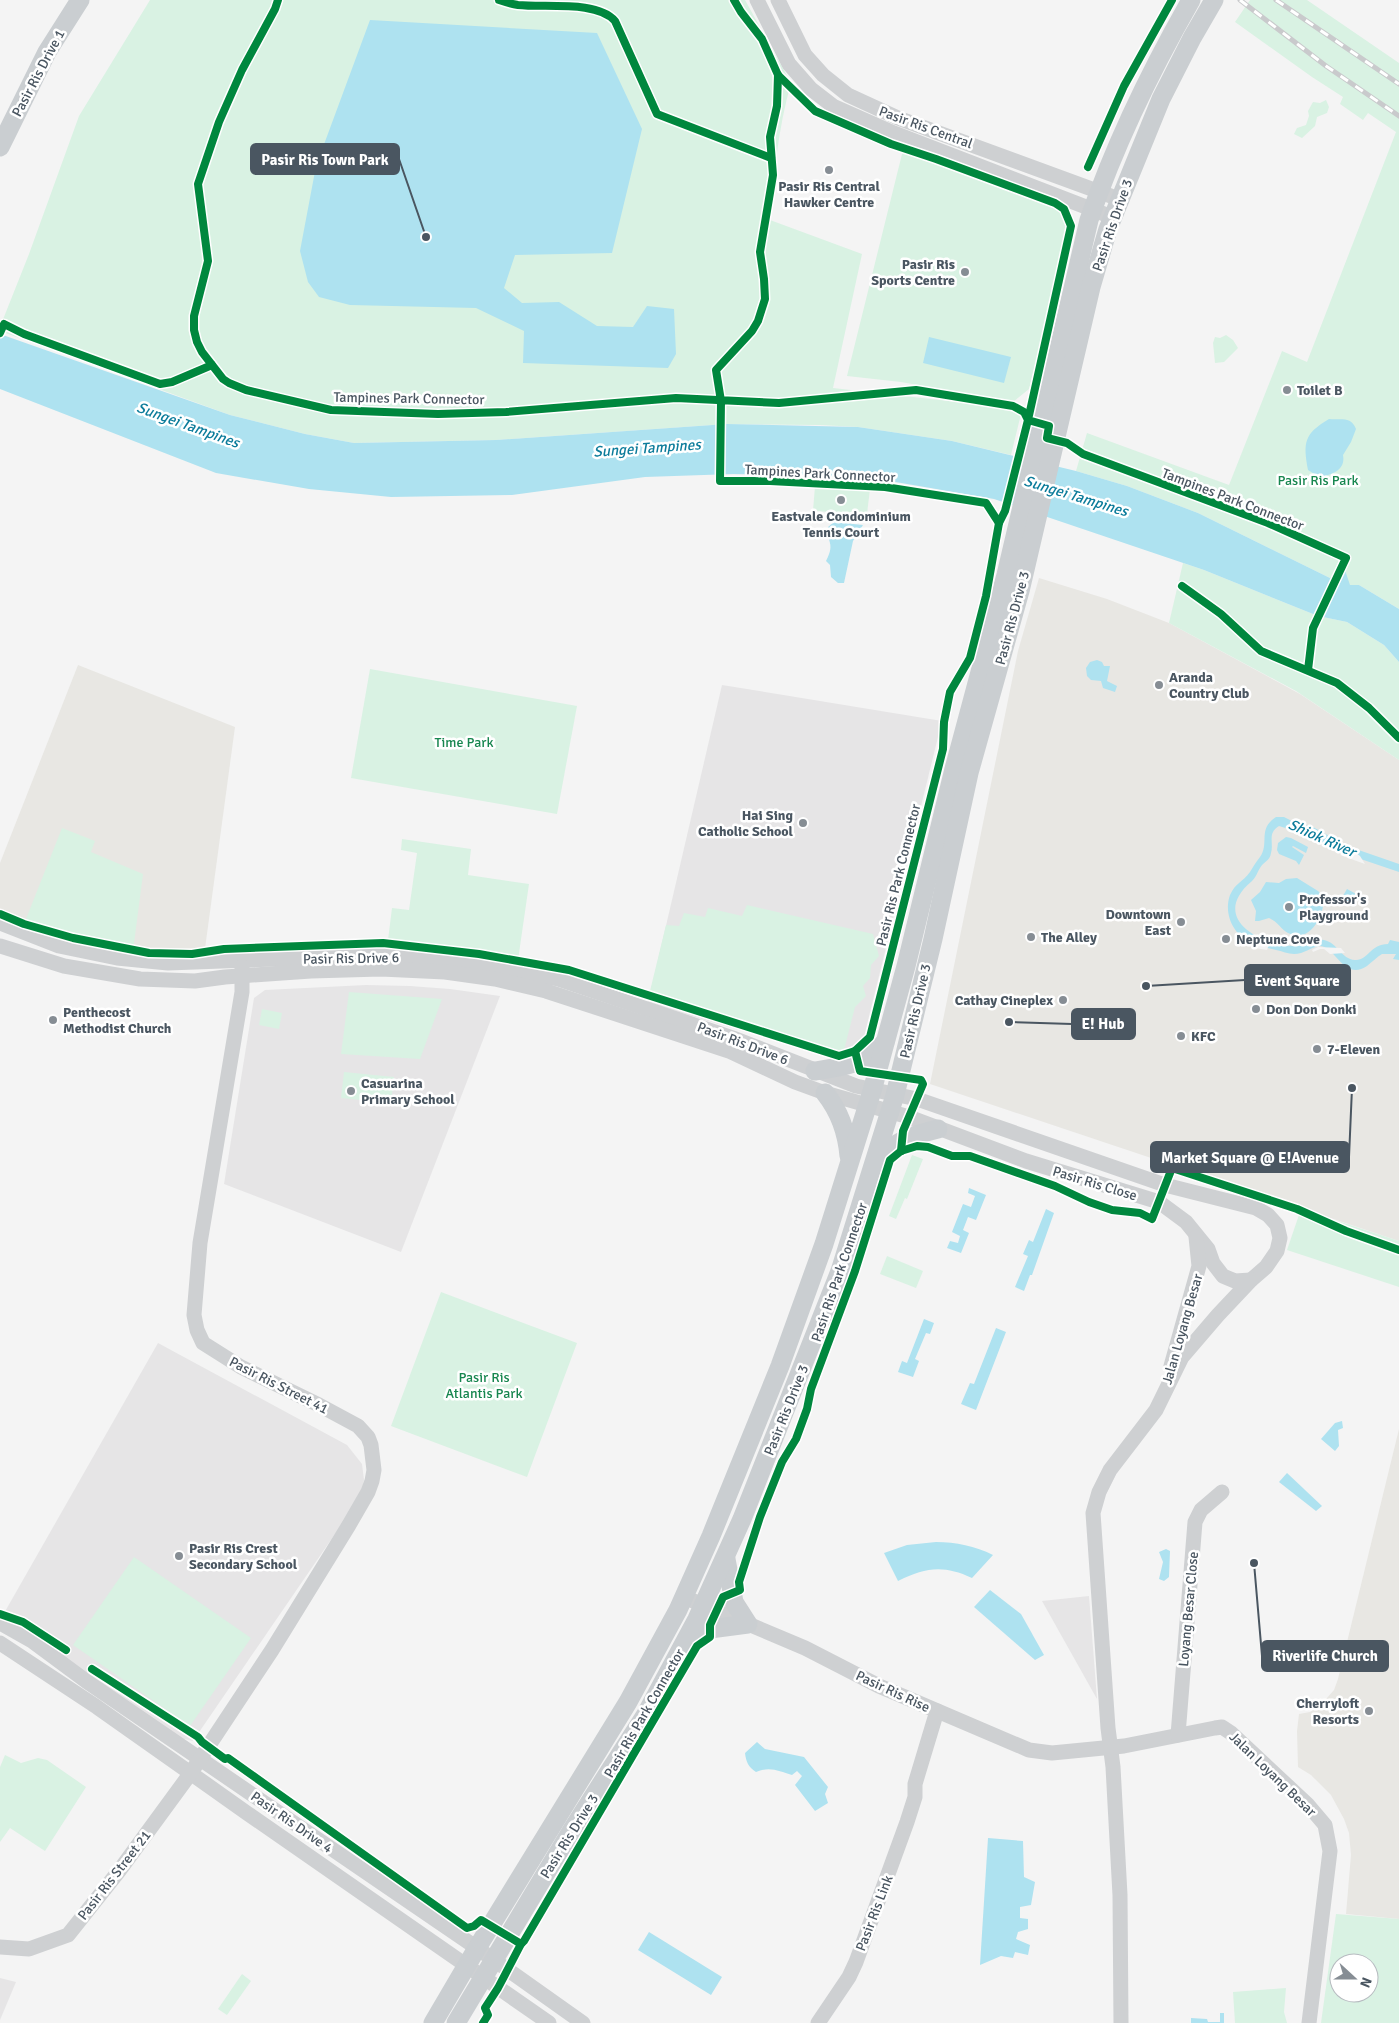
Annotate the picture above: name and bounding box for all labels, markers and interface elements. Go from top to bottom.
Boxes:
street label: Pasir Ris Drive 1 [8,27,69,120]
street label: Pasir Ris Central [877,103,975,152]
callout: Pasir Ris Town Park [251,144,399,174]
text: Pasir Ris Town Park [261,151,389,169]
marker: Pasir Ris Central Hawker Centre [823,164,835,176]
street label: Pasir Ris Drive 3 [1089,177,1136,273]
place label: Pasir Ris Central Hawker Centre [778,178,880,211]
place label: Pasir Ris Sports Centre [871,256,955,289]
marker: Pasir Ris Sports Centre [959,266,971,278]
place label: Toilet B [1297,382,1343,399]
marker: Toilet B [1281,384,1293,396]
street label: Tampines Park Connector [333,389,485,408]
water label: Sungei Tampines [134,398,243,452]
water label: Sungei Tampines [593,435,703,461]
street label: Tampines Park Connector [744,461,897,486]
street label: Tampines Park Connector [1159,464,1307,535]
water label: Sungei Tampines [1022,472,1131,521]
park label: Pasir Ris Park [1277,472,1359,489]
marker: Eastvale Condominium Tennis Court [835,494,847,506]
place label: Eastvale Condominium Tennis Court [771,508,911,541]
street label: Pasir Ris Drive 3 [992,569,1033,667]
place label: Aranda Country Club [1169,669,1250,702]
marker: Aranda Country Club [1153,679,1165,691]
park label: Time Park [435,734,493,751]
street label: Pasir Ris Park Connector [873,801,925,948]
place label: Hai Sing Catholic School [698,807,794,840]
water label: Shiok River [1286,815,1361,862]
marker: Hai Sing Catholic School [797,817,809,829]
place label: Professor's Playground [1299,891,1369,924]
marker: Professor's Playground [1283,901,1295,913]
place label: Downtown East [1105,906,1172,939]
marker: Downtown East [1175,916,1187,928]
place label: The Alley [1041,929,1097,946]
marker: The Alley [1025,931,1037,943]
place label: Neptune Cove [1236,931,1320,948]
marker: Neptune Cove [1220,933,1232,945]
street label: Pasir Ris Drive 6 [303,949,399,968]
street label: Pasir Ris Drive 3 [896,962,935,1060]
callout: Event Square [1245,965,1350,995]
text: Event Square [1254,972,1340,990]
place label: Cathay Cineplex [955,992,1053,1009]
marker: Cathay Cineplex [1057,994,1069,1006]
place label: Don Don Donki [1266,1001,1357,1018]
marker: Don Don Donki [1250,1003,1262,1015]
place label: Penthecost Methodist Church [63,1004,172,1037]
callout: E! Hub [1072,1009,1135,1039]
marker: Penthecost Methodist Church [47,1014,59,1026]
text: E! Hub [1081,1015,1125,1033]
street label: Pasir Ris Drive 6 [695,1018,791,1069]
place label: KFC [1191,1028,1216,1045]
marker: KFC [1175,1030,1187,1042]
place label: 7-Eleven [1327,1041,1380,1058]
marker: 7-Eleven [1311,1043,1323,1055]
place label: Casuarina Primary School [361,1075,455,1108]
marker: Casuarina Primary School [345,1085,357,1097]
callout: Market Square @ E!Avenue [1151,1142,1349,1172]
text: Market Square @ E!Avenue [1161,1149,1339,1167]
street label: Pasir Ris Close [1051,1163,1139,1204]
street label: Pasir Ris Park Connector [808,1200,872,1344]
street label: Jalan Loyang Besar [1159,1271,1207,1386]
street label: Pasir Ris Street 41 [226,1353,331,1418]
street label: Pasir Ris Drive 3 [761,1362,812,1458]
park label: Pasir Ris Atlantis Park [446,1369,523,1402]
place label: Pasir Ris Crest Secondary School [189,1540,298,1573]
marker: Pasir Ris Crest Secondary School [173,1550,185,1562]
street label: Loyang Besar Close [1175,1551,1202,1667]
callout: Riverlife Church [1262,1641,1388,1671]
street label: Pasir Ris Park Connector [601,1645,689,1781]
text: Riverlife Church [1272,1647,1378,1665]
street label: Pasir Ris Rise [853,1667,932,1716]
place label: Cherryloft Resorts [1296,1695,1359,1728]
marker: Cherryloft Resorts [1363,1705,1375,1717]
street label: Jalan Loyang Besar [1226,1729,1320,1821]
street label: Pasir Ris Drive 4 [247,1788,336,1857]
street label: Pasir Ris Drive 3 [537,1791,602,1882]
street label: Pasir Ris Street 21 [74,1827,155,1923]
street label: Pasir Ris Link [852,1873,897,1953]
north arrow [1329,1953,1379,2003]
text: N [1356,1975,1375,1990]

